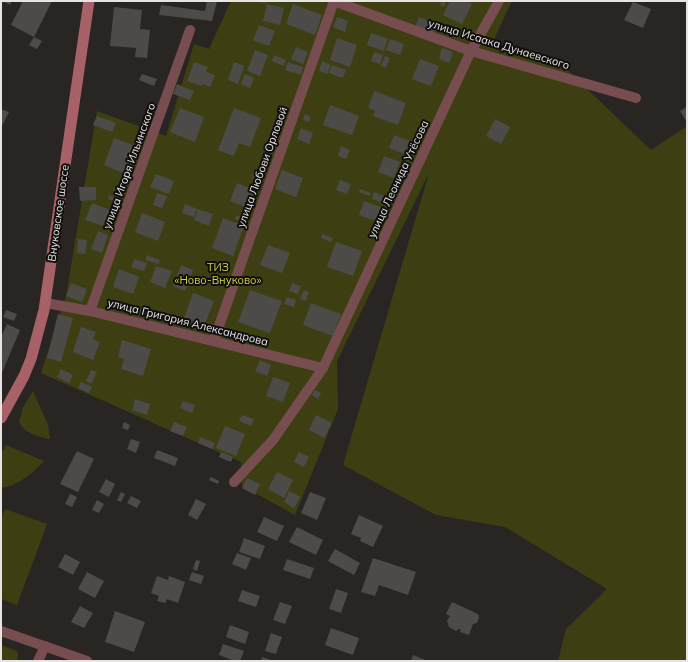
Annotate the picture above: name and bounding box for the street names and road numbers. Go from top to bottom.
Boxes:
street label: улица Исаака Дунаевского [427,16,571,72]
street label: улица Игоря Ильинского [100,101,158,231]
street label: улица Любови Орловой [234,105,290,229]
street label: улица Леонида Утёсова [365,118,431,240]
street label: Внуковское шоссе [44,164,72,262]
street label: улица Григория Александрова [106,295,270,349]

